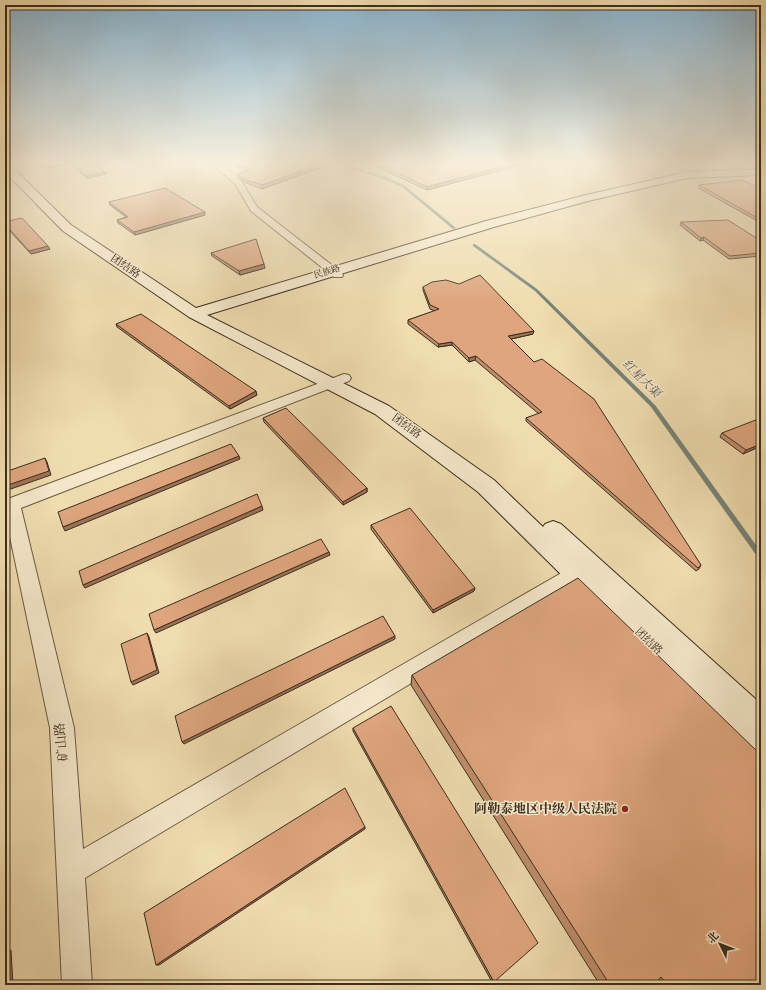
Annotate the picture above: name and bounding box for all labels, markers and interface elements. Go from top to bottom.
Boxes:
street label: 团结路 [108,252,143,281]
street label: 民族路 [312,263,341,280]
water label: 红星大渠 [620,356,665,402]
street label: 团结路 [389,411,424,441]
street label: 团结路 [632,625,665,657]
street label: 矿山路 [53,722,71,762]
place label: 阿勒泰地区中级人民法院 [474,801,617,816]
marker: 阿勒泰地区中级人民法院 [620,804,630,814]
north arrow [700,924,740,964]
text: 北 [705,930,722,946]

